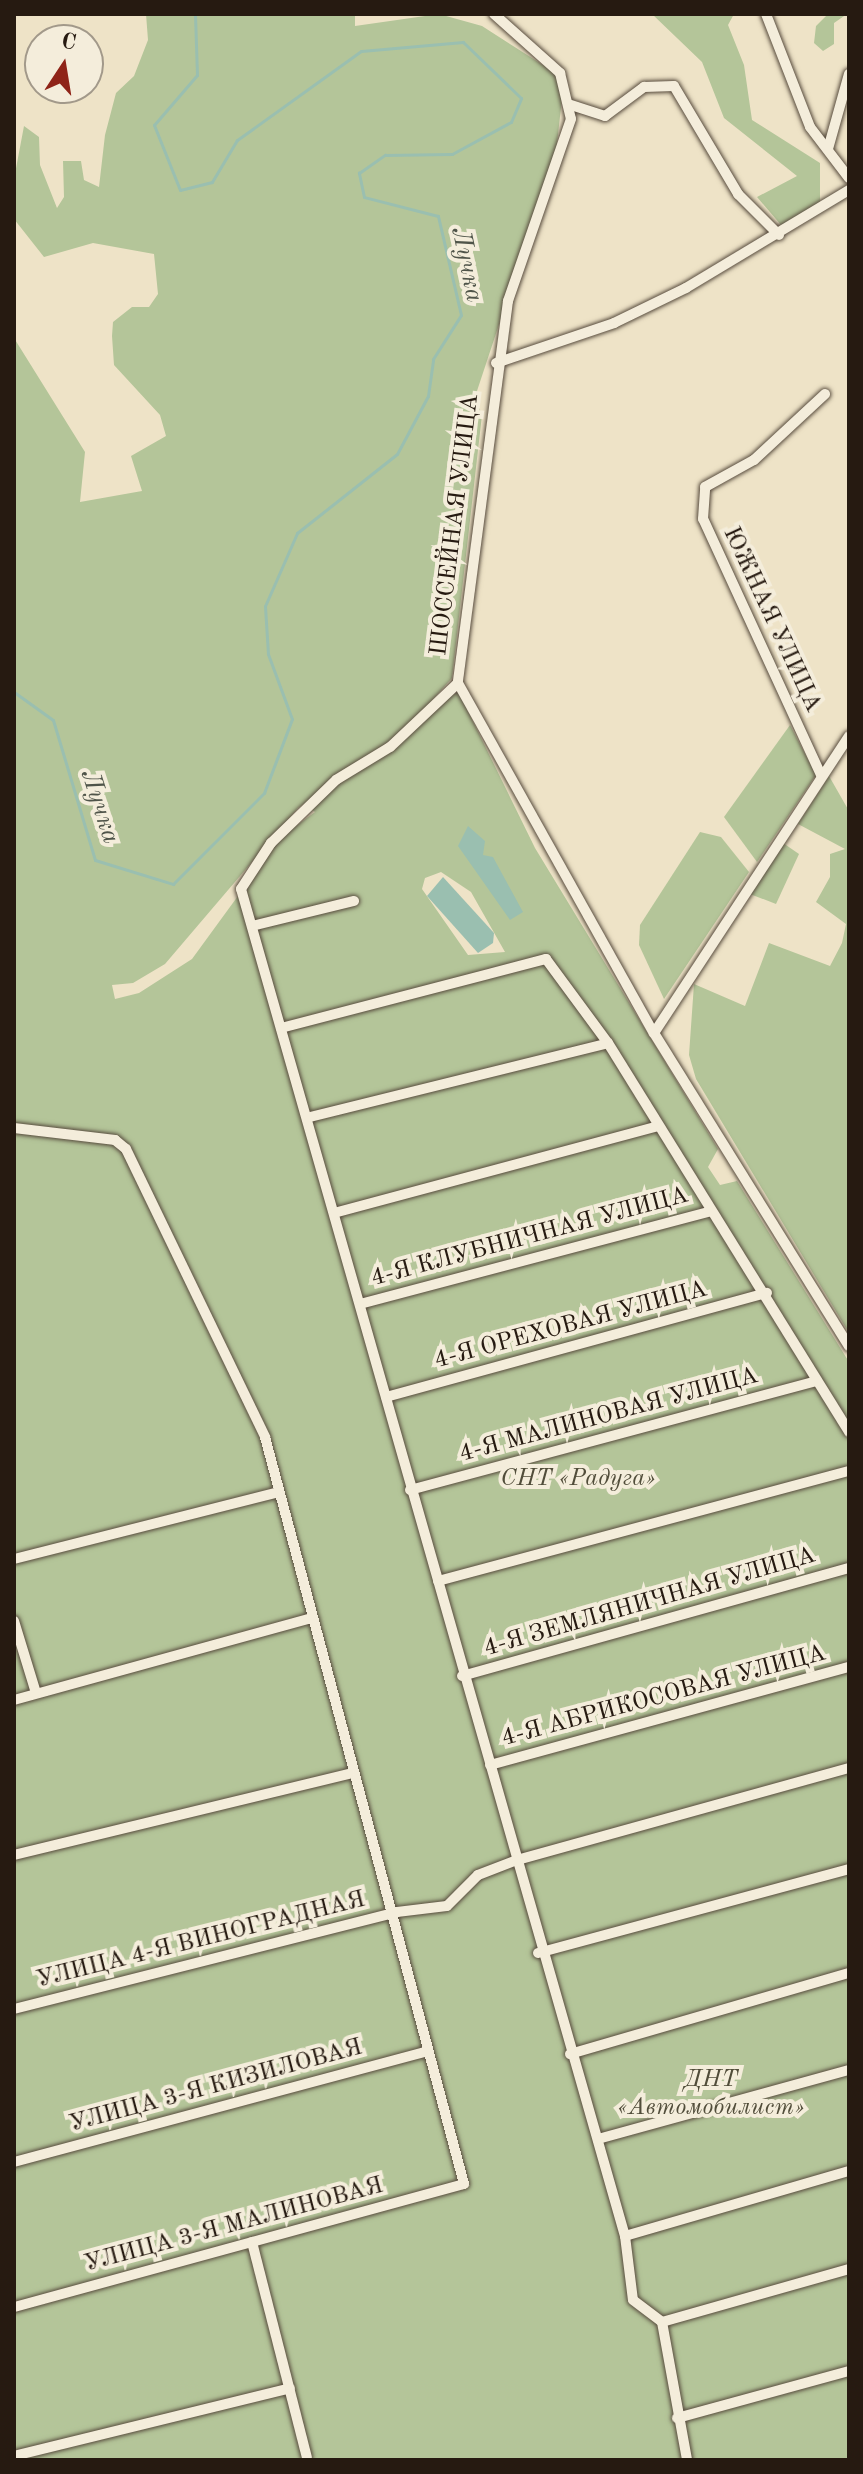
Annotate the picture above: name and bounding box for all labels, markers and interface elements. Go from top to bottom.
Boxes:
north arrow [24,24,104,104]
text: С [59,30,78,55]
water label: Лучка [443,225,489,305]
street label: ШОССЕЙНАЯ УЛИЦА [426,392,486,658]
street label: ЮЖНАЯ УЛИЦА [715,523,827,717]
water label: Лучка [72,766,126,848]
street label: 4-Я КЛУБНИЧНАЯ УЛИЦА [368,1182,692,1294]
street label: 4-Я ОРЕХОВАЯ УЛИЦА [431,1276,711,1376]
street label: 4-Я МАЛИНОВАЯ УЛИЦА [456,1362,762,1470]
park label: СНТ «Радуга» [500,1466,656,1494]
street label: 4-Я ЗЕМЛЯНИЧНАЯ УЛИЦА [481,1542,819,1664]
street label: 4-Я АБРИКОСОВАЯ УЛИЦА [499,1640,829,1754]
street label: УЛИЦА 4-Я ВИНОГРАДНАЯ [34,1886,368,1996]
street label: УЛИЦА 3-Я КИЗИЛОВАЯ [66,2034,366,2140]
park label: ДНТ «Автомобилист» [618,2067,804,2123]
street label: УЛИЦА 3-Я МАЛИНОВАЯ [81,2172,387,2280]

